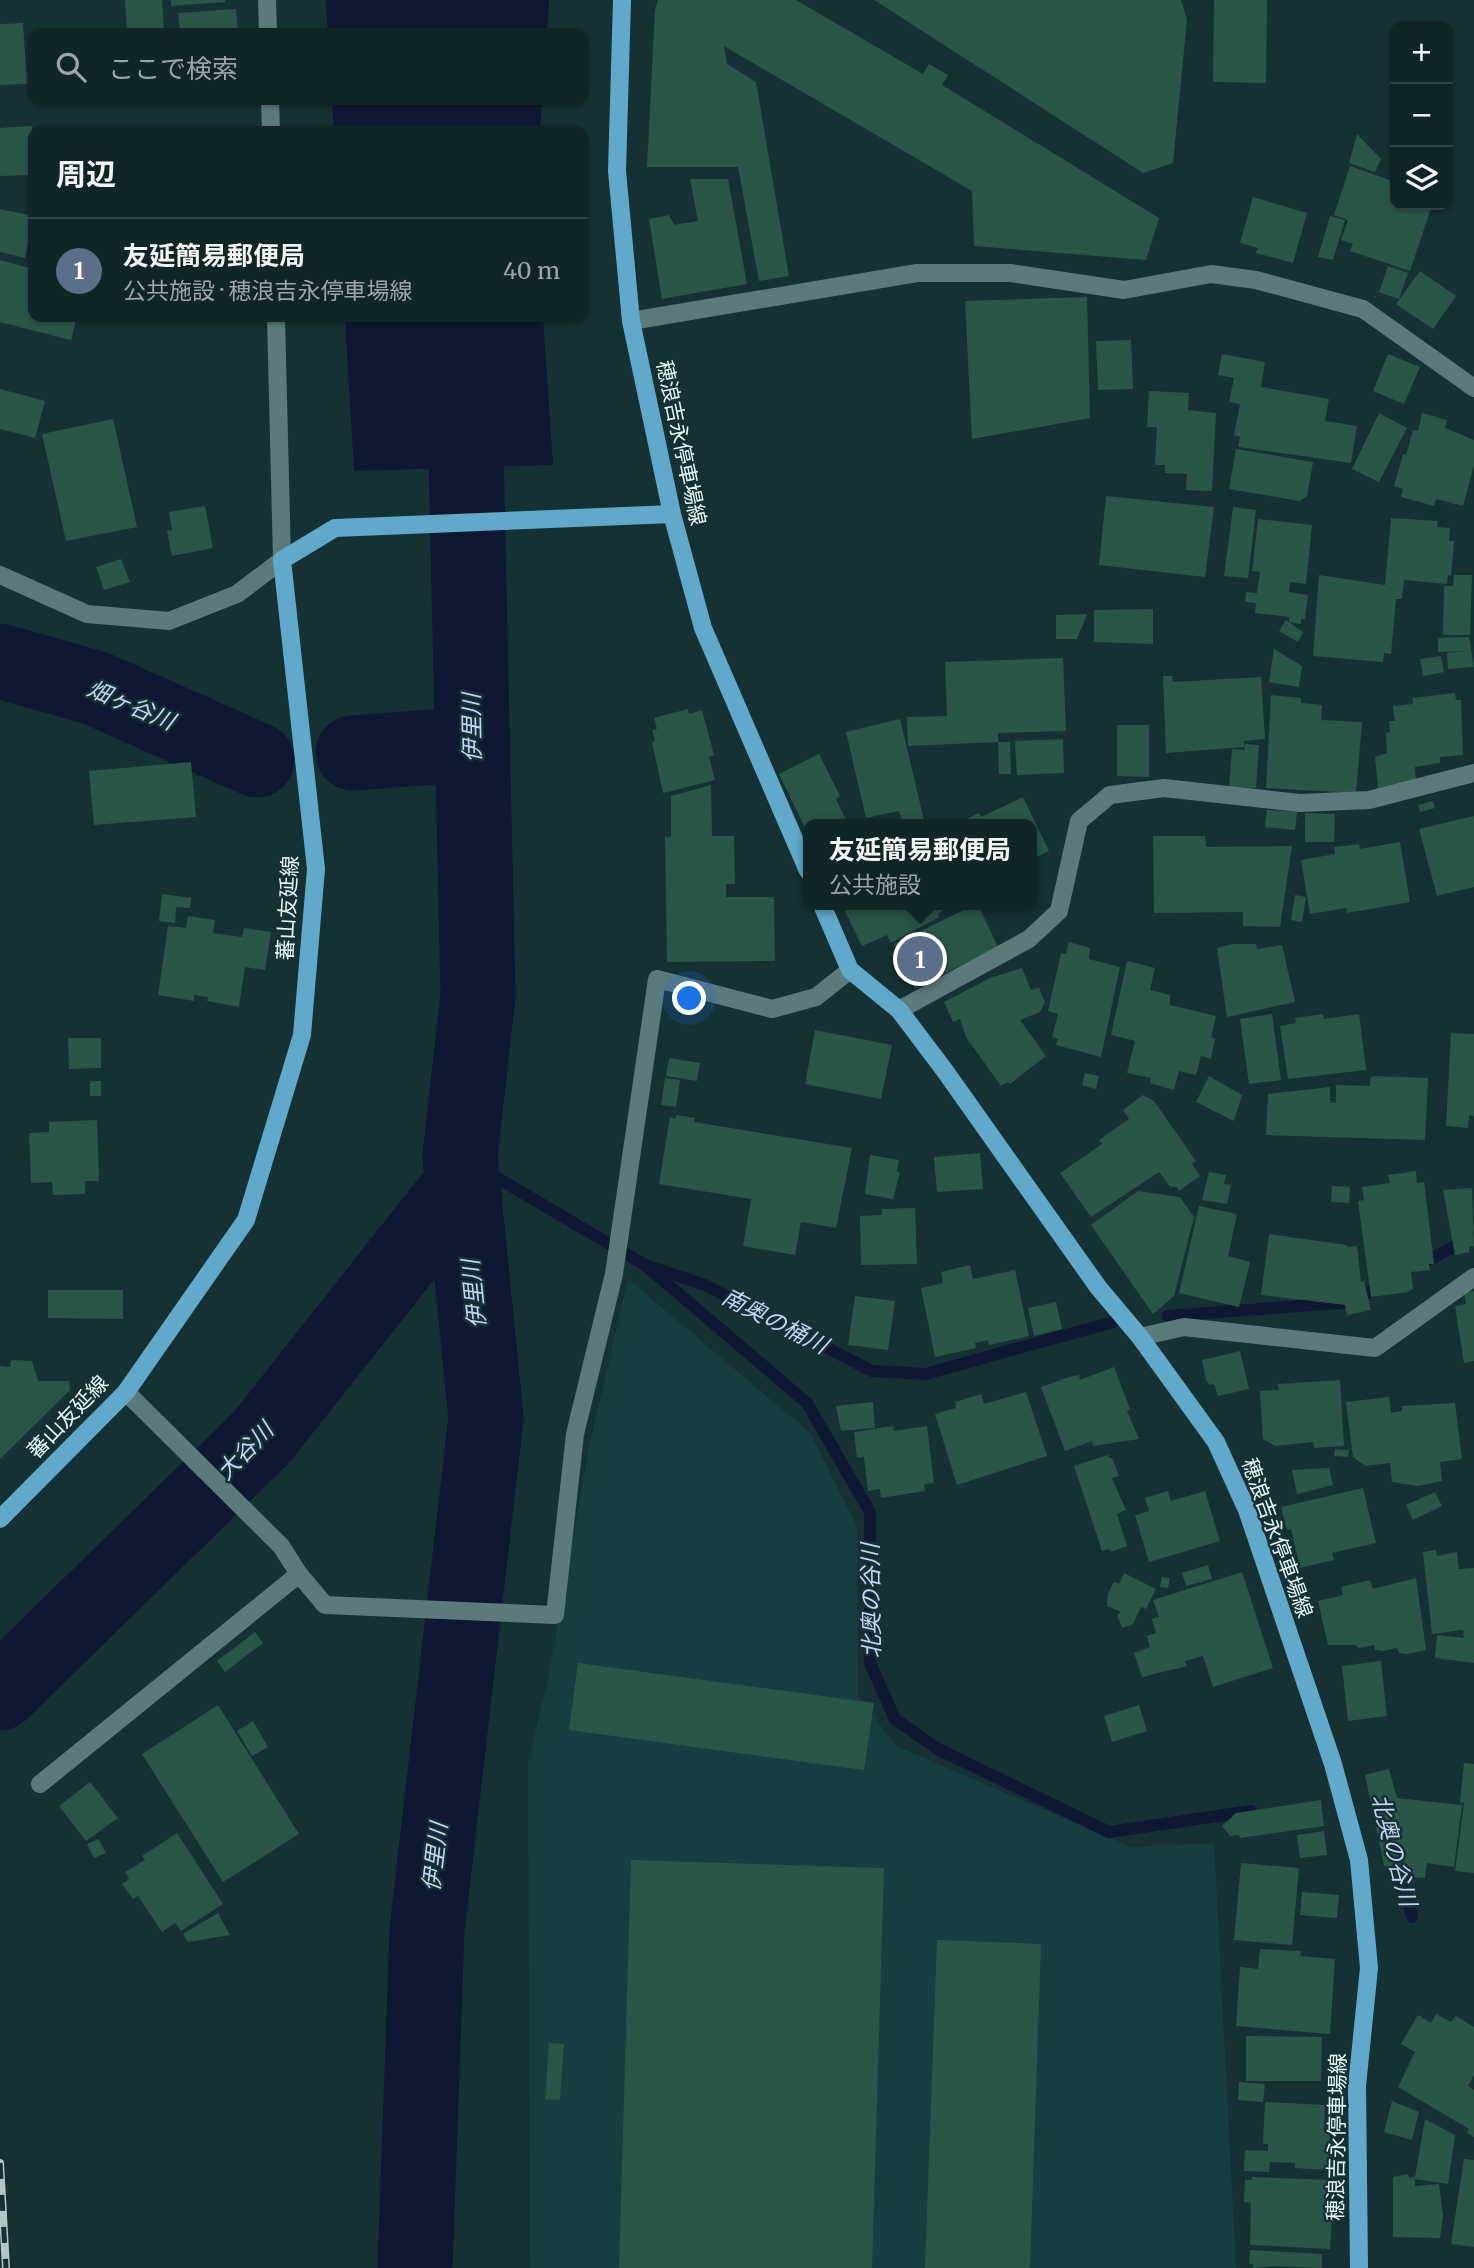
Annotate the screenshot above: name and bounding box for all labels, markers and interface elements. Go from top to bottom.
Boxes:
map controls [1390,21,1453,210]
button: + [1390,21,1453,84]
search box [28,28,588,105]
icon: search [52,48,90,86]
text: ここで検索 [108,52,238,85]
button: − [1390,84,1453,147]
button: layers [1390,147,1453,210]
text: 周辺 [56,155,116,193]
text: 友延簡易郵便局 [123,239,305,272]
text: 1 [74,256,84,285]
text: 40 m [503,256,560,285]
text: 公共施設 · 穂浪吉永停車場線 [123,276,413,305]
street label: 穂浪吉永停車場線 [651,358,712,528]
water label: 畑ヶ谷川 [83,673,182,737]
water label: 伊里川 [456,690,487,763]
popup [803,819,1037,910]
text: 友延簡易郵便局 [829,833,1011,866]
street label: 蕃山友延線 [271,855,304,961]
text: 公共施設 [829,870,921,899]
pin: 1 [897,933,943,985]
your location [672,981,706,1015]
water label: 伊里川 [455,1255,492,1330]
water label: 南奥の桶川 [717,1282,836,1361]
street label: 蕃山友延線 [21,1370,114,1464]
water label: 大谷川 [210,1414,281,1486]
street label: 穂浪吉永停車場線 [1236,1454,1319,1621]
water label: 北奥の谷川 [855,1540,886,1659]
water label: 北奥の谷川 [1366,1791,1424,1912]
water label: 伊里川 [416,1818,453,1893]
street label: 穂浪吉永停車場線 [1322,2053,1351,2221]

